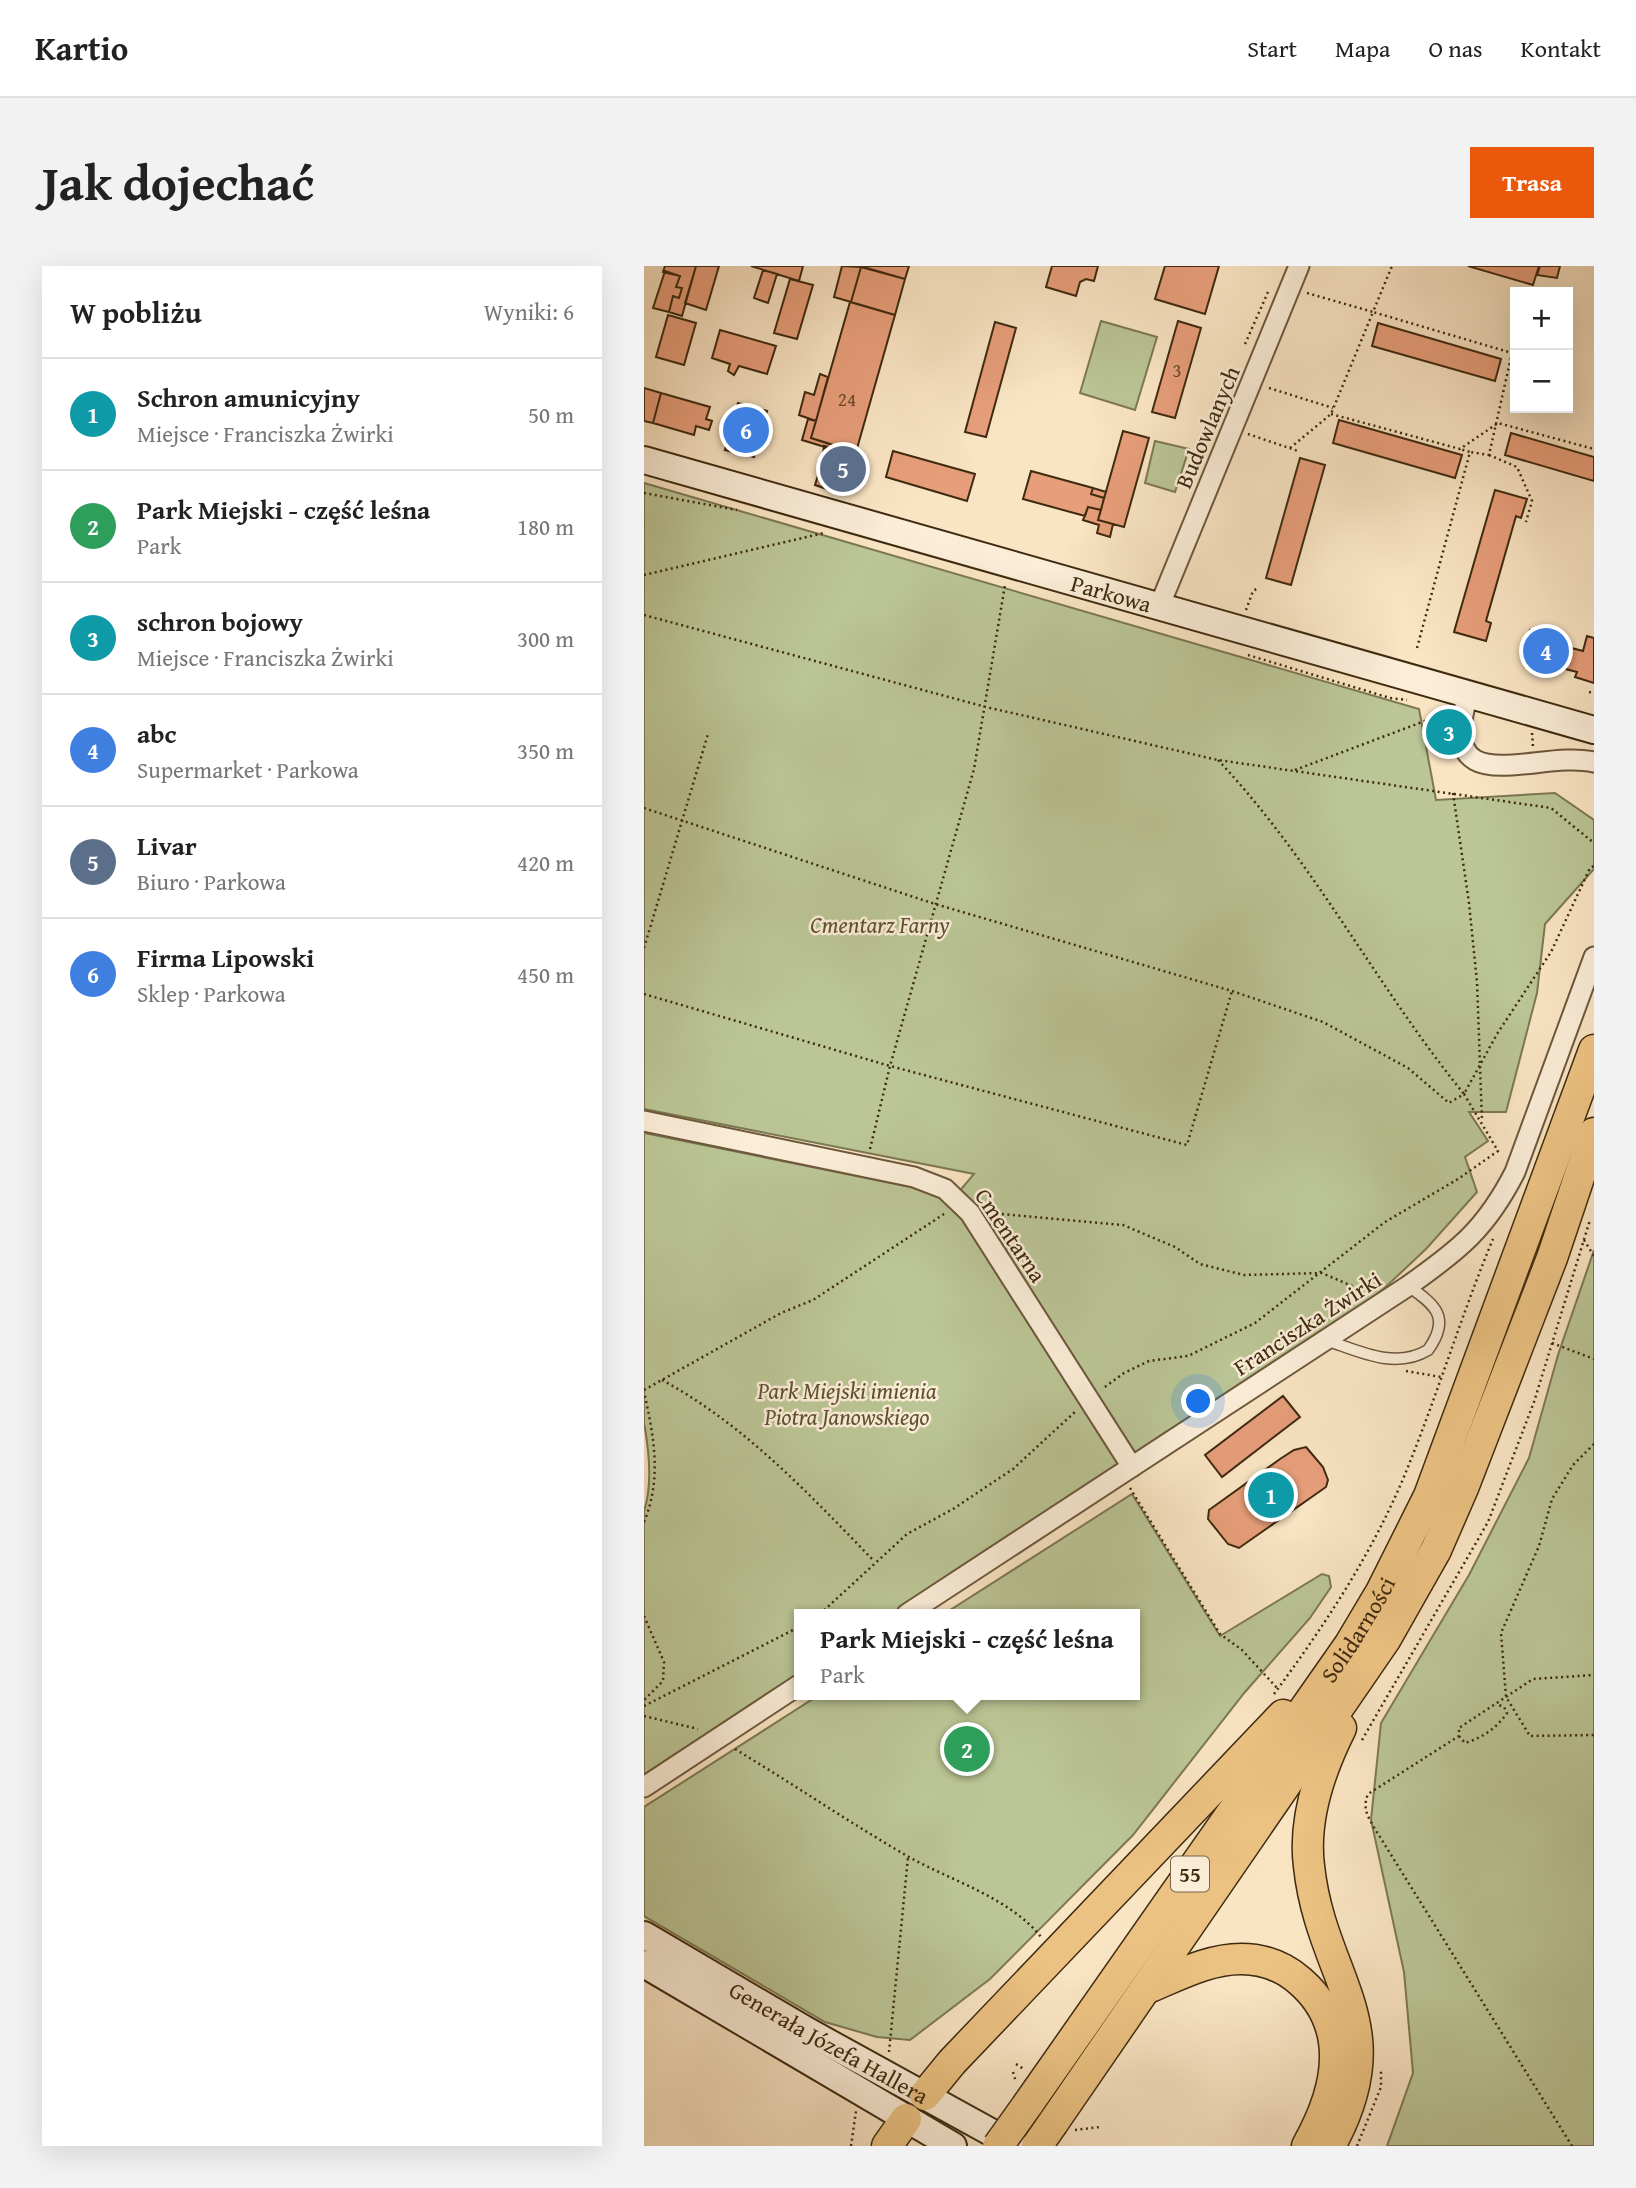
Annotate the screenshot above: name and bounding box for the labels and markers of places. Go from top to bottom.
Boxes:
pin: 6 [723,404,769,456]
pin: 5 [820,443,866,495]
pin: 4 [1523,625,1569,677]
pin: 3 [1426,706,1472,758]
pin: 1 [1248,1469,1294,1521]
pin: 2 [944,1723,990,1775]

